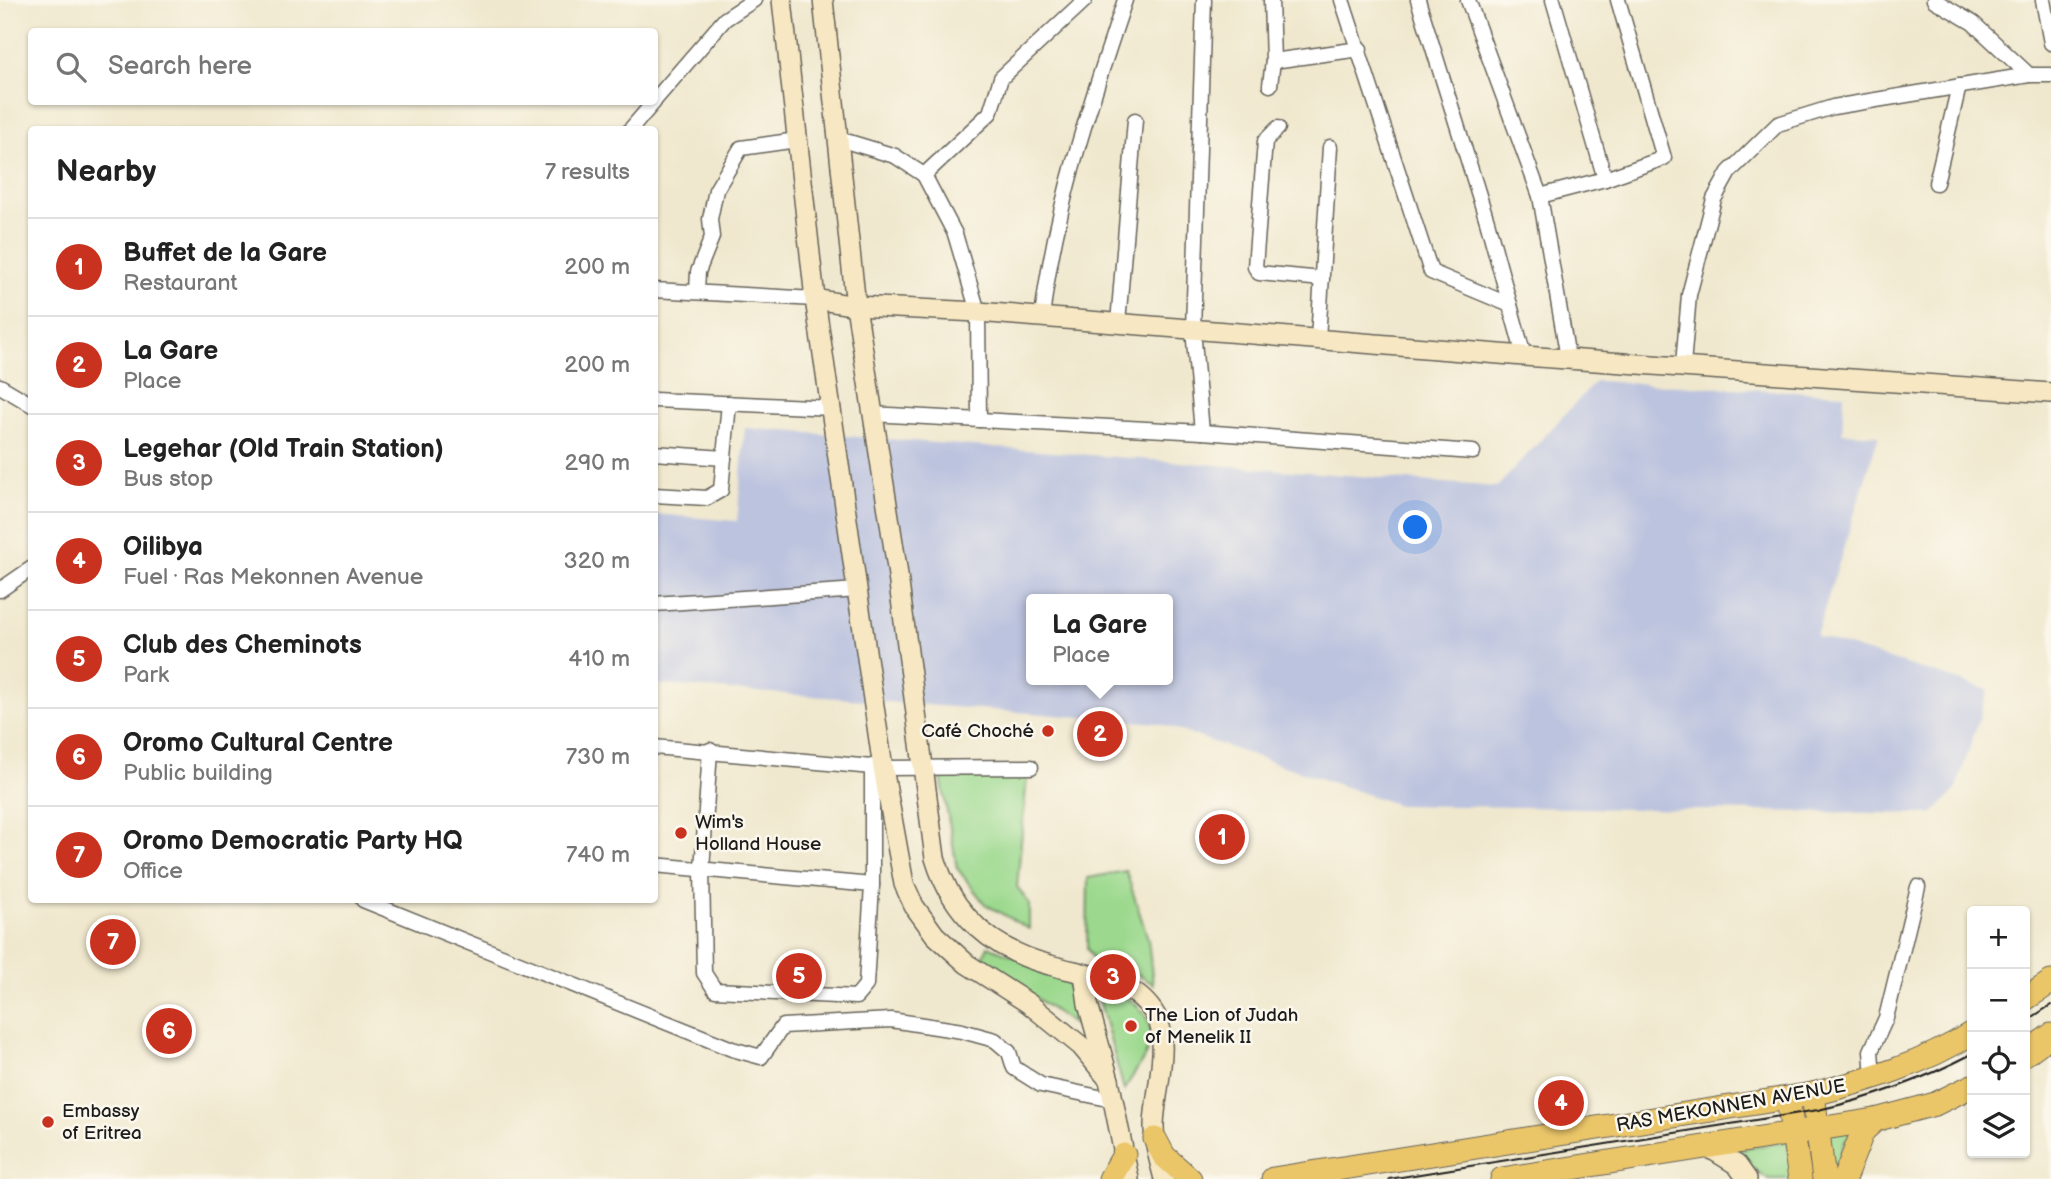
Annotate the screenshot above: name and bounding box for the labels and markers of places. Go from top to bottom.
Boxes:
pin: 2 [1077,708,1123,760]
place label: Café Choché [921,720,1034,743]
marker: Café Choché [1040,723,1056,739]
place label: Wim's Holland House [695,811,821,856]
pin: 1 [1199,811,1245,863]
marker: Wim's Holland House [673,825,689,841]
pin: 7 [90,916,136,968]
pin: 5 [776,950,822,1002]
pin: 3 [1090,951,1136,1003]
place label: The Lion of Judah of Menelik II [1145,1004,1298,1049]
pin: 6 [146,1005,192,1057]
marker: The Lion of Judah of Menelik II [1123,1018,1139,1034]
pin: 4 [1538,1077,1584,1129]
place label: Embassy of Eritrea [62,1100,142,1145]
marker: Embassy of Eritrea [40,1114,56,1130]

